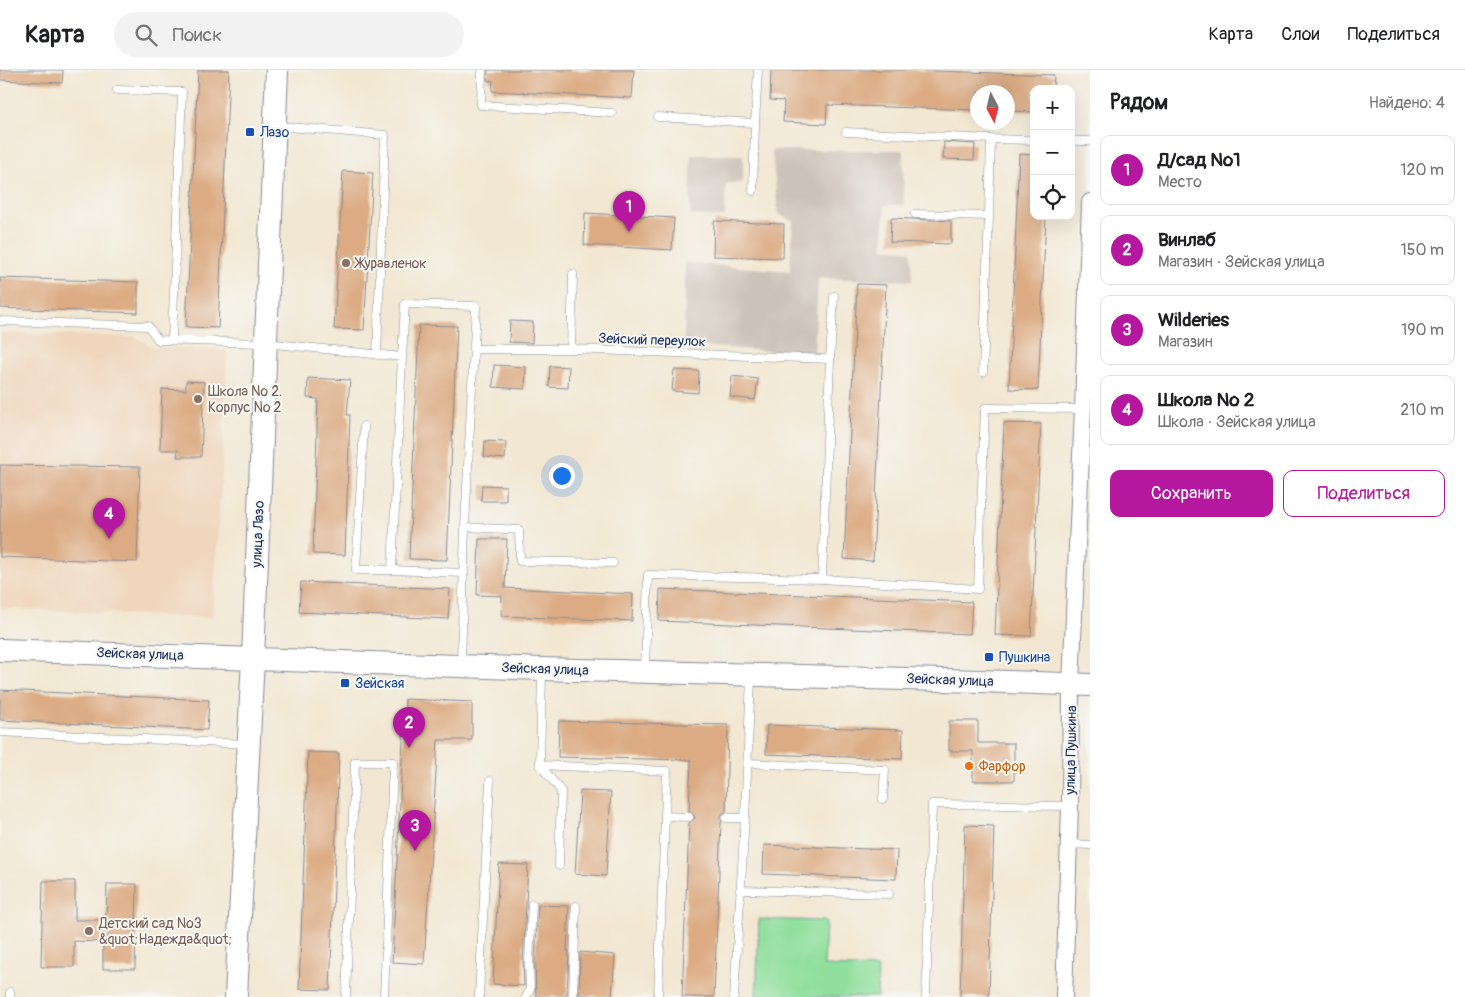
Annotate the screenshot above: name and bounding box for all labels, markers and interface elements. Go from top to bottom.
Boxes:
search box [114,12,464,57]
text: Карта [25,20,84,49]
icon: search [132,21,160,49]
text: Поиск [172,23,222,47]
text: Карта [1209,23,1253,46]
text: Слои [1281,23,1319,46]
text: Поделиться [1347,23,1440,46]
north arrow [970,85,1015,130]
map controls [1030,85,1075,220]
button: + [1030,85,1075,130]
text: Рядом [1110,89,1168,116]
text: Найдено: 4 [1369,93,1445,113]
place label: Лазо [259,124,290,141]
marker: Лазо [244,126,256,138]
button: − [1030,130,1075,175]
text: Д/сад №1 [1158,148,1241,172]
text: 1 [1124,160,1130,180]
text: 120 m [1400,160,1444,180]
text: Место [1158,172,1202,192]
button: locate [1030,175,1075,220]
pin: 1 [613,191,645,232]
text: Винлаб [1158,228,1216,252]
text: 2 [1123,240,1131,260]
text: 150 m [1400,240,1444,260]
text: Магазин · Зейская улица [1158,252,1325,272]
place label: Журавленок [354,255,426,272]
marker: Журавленок [340,257,352,269]
text: Wilderies [1158,308,1229,332]
text: 3 [1123,320,1131,340]
text: 190 m [1401,320,1444,340]
street label: Зейский переулок [598,330,706,350]
text: Магазин [1158,332,1213,352]
place label: Школа № 2. Корпус № 2 [208,383,282,416]
text: Школа № 2 [1158,388,1254,412]
marker: Школа № 2. Корпус № 2 [192,393,204,405]
text: 4 [1122,400,1132,420]
text: 210 m [1400,400,1444,420]
text: Школа · Зейская улица [1158,412,1316,432]
your location [549,463,575,489]
button: Сохранить [1110,470,1273,517]
button: Поделиться [1283,470,1445,517]
pin: 4 [93,498,125,539]
street label: улица Лазо [248,500,268,569]
street label: Зейская улица [96,644,184,664]
place label: Пушкина [999,649,1050,666]
marker: Пушкина [983,651,995,663]
street label: Зейская улица [501,659,589,679]
street label: Зейская улица [906,670,994,690]
place label: Зейская [355,675,404,692]
marker: Зейская [339,677,351,689]
street label: улица Пушкина [1062,705,1080,796]
pin: 2 [393,707,425,748]
place label: Фарфор [979,758,1026,775]
marker: Фарфор [963,760,975,772]
pin: 3 [399,810,431,851]
place label: Детский сад №3 &quot;Надежда&quot; [98,915,232,948]
marker: Детский сад №3 &quot;Надежда&quot; [83,925,95,937]

